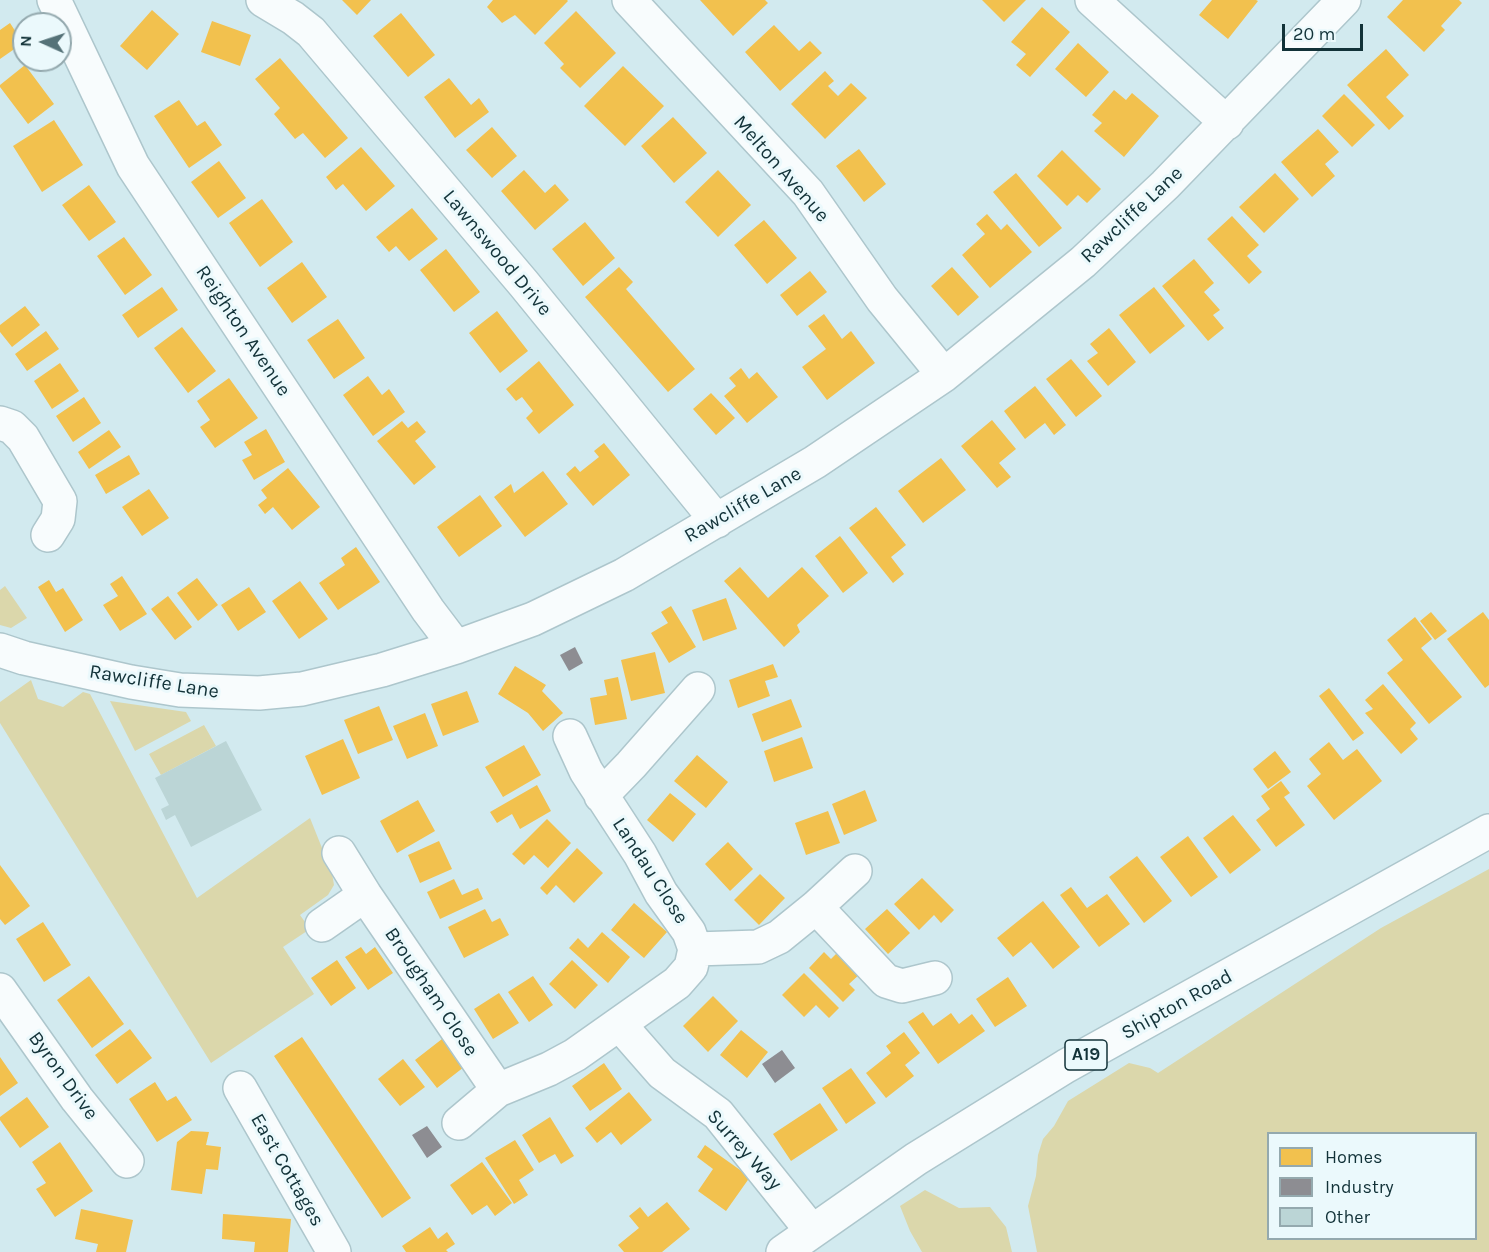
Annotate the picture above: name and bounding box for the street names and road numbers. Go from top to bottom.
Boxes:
street label: Melton Avenue [728,111,834,227]
street label: Rawcliffe Lane [1076,162,1188,268]
street label: Lawnswood Drive [437,185,557,321]
street label: Reighton Avenue [190,261,296,401]
street label: Rawcliffe Lane [680,462,806,548]
street label: Rawcliffe Lane [87,660,221,704]
street label: Landau Close [607,813,693,929]
street label: Brougham Close [379,923,483,1061]
street label: Shipton Road [1117,965,1237,1045]
street label: Byron Drive [23,1027,103,1125]
road number: A19 [1065,1040,1107,1070]
street label: Surrey Way [701,1105,787,1195]
street label: East Cottages [245,1109,329,1231]

